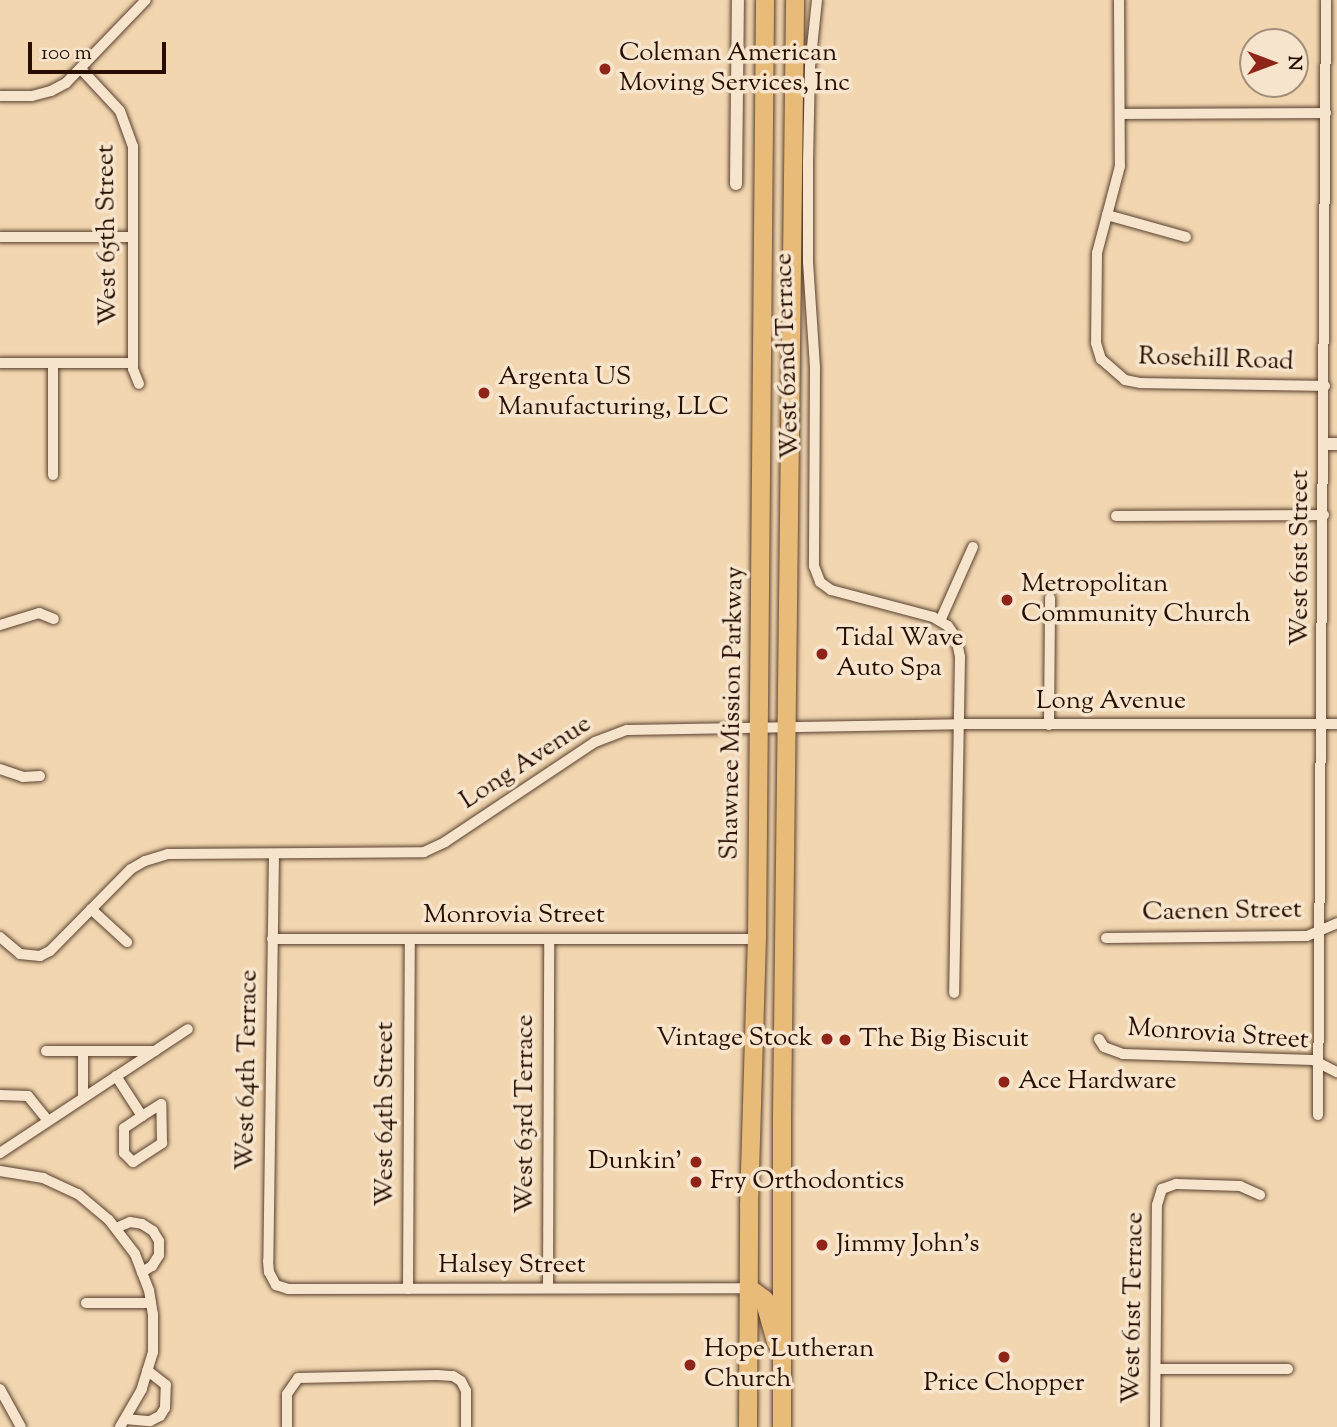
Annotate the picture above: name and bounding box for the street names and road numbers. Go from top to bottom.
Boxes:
street label: West 65th Street [91,144,125,326]
street label: West 62nd Terrace [769,252,807,460]
street label: Rosehill Road [1138,342,1294,378]
street label: West 61st Street [1285,470,1317,646]
street label: Shawnee Mission Parkway [715,566,751,860]
street label: Long Avenue [1036,686,1186,718]
street label: Long Avenue [455,709,597,817]
street label: Caenen Street [1142,895,1302,929]
street label: Monrovia Street [423,900,605,932]
street label: West 64th Terrace [231,969,265,1171]
street label: Monrovia Street [1126,1013,1310,1057]
street label: West 63rd Terrace [510,1014,542,1214]
street label: West 64th Street [370,1021,402,1207]
street label: West 61st Terrace [1117,1212,1151,1404]
street label: Halsey Street [438,1250,586,1282]

